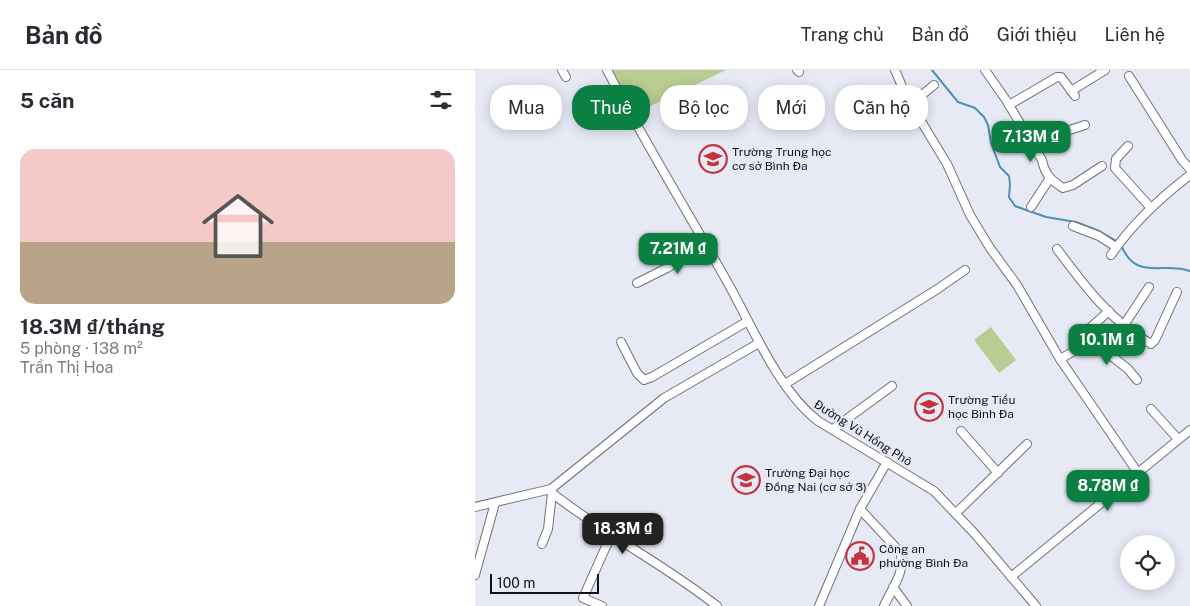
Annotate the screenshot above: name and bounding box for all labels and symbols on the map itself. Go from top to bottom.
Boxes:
pin: 7.13M ₫ [985,121,1077,163]
school or university icon: Trường Trung học cơ sở Bình Đa [698,144,728,174]
place label: Trường Trung học cơ sở Bình Đa [732,145,832,173]
pin: 7.21M ₫ [632,232,724,275]
pin: 10.1M ₫ [1061,324,1153,366]
school or university icon: Trường Tiểu học Bình Đa [914,392,944,422]
place label: Trường Tiểu học Bình Đa [948,393,1015,421]
street label: Đường Vũ Hồng Phô [811,397,915,469]
school or university icon: Trường Đại học Đồng Nai (cơ sở 3) [731,465,761,495]
place label: Trường Đại học Đồng Nai (cơ sở 3) [765,466,867,494]
pin: 8.78M ₫ [1062,470,1154,512]
pin: 18.3M ₫ [577,512,669,555]
public building icon: Công an phường Bình Đa [845,541,875,571]
place label: Công an phường Bình Đa [879,542,968,570]
scale bar [490,571,599,594]

